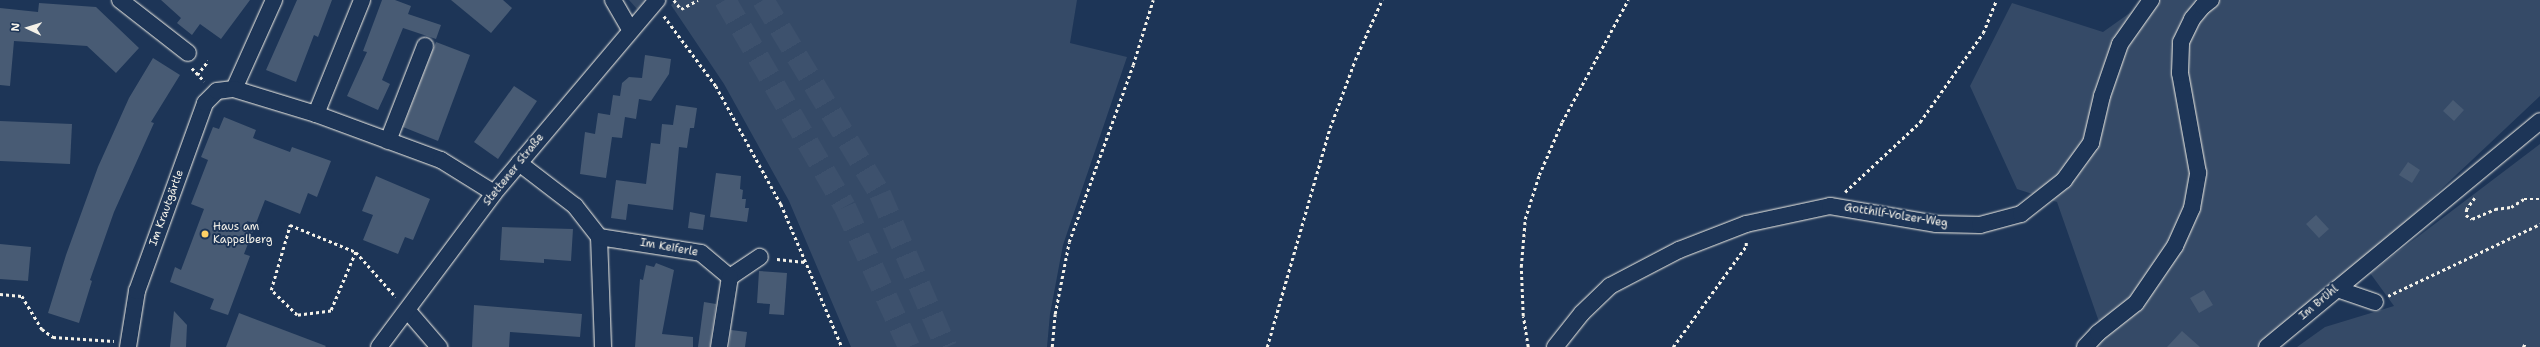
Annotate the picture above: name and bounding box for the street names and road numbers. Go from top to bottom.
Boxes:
street label: Stettener Straße [481,131,547,209]
street label: Im Krautgärtle [147,168,187,248]
street label: Gotthilf-Volzer-Weg [1843,201,1949,231]
street label: Im Keiferle [639,236,699,260]
street label: Im Brühl [2297,283,2341,323]

